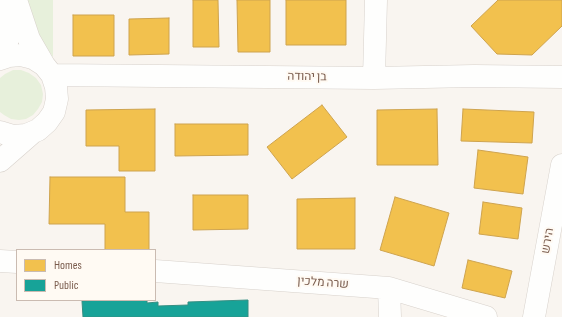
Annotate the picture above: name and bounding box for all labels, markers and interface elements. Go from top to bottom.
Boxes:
street label: בן יהודה [287,69,327,85]
street label: הירש [539,227,557,255]
legend [16,249,156,301]
text: Homes [54,258,82,273]
street label: שרה מלכין [297,274,349,292]
text: Public [54,278,79,293]

